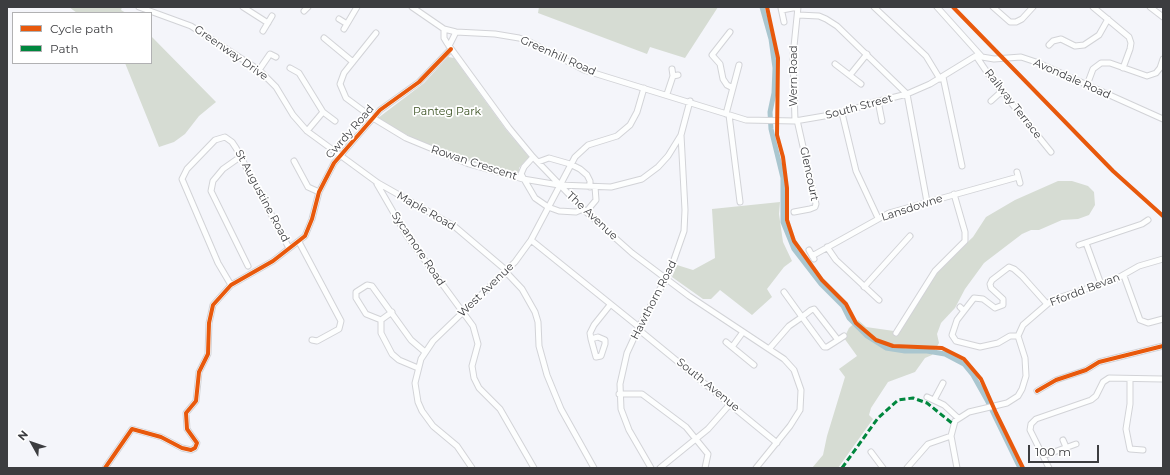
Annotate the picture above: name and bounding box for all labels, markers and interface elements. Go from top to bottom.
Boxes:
legend [12,12,152,64]
text: Cycle path [50,21,113,36]
street label: Greenway Drive [192,23,270,83]
street label: Greenhill Road [518,33,598,79]
text: Path [50,41,79,56]
street label: Wern Road [787,45,801,107]
street label: Avondale Road [1031,56,1113,102]
street label: Railway Terrace [982,67,1044,141]
street label: South Street [824,92,894,122]
street label: Cwrdy Road [323,102,377,162]
park label: Panteg Park [413,105,481,119]
street label: Rowan Crescent [429,143,519,183]
street label: Glencourt [797,146,821,202]
street label: St Augustine Road [232,148,292,244]
street label: Maple Road [394,189,458,233]
street label: The Avenue [564,189,620,243]
street label: Lansdowne [880,192,944,224]
street label: Sycamore Road [388,210,448,288]
street label: Hawthorn Road [628,258,680,342]
street label: West Avenue [455,260,517,320]
street label: Ffordd Bevan [1048,271,1122,309]
street label: South Avenue [674,356,742,414]
north arrow [12,423,52,463]
text: N [15,427,31,443]
scale bar [1030,437,1101,463]
text: 100 m [1035,444,1071,459]

